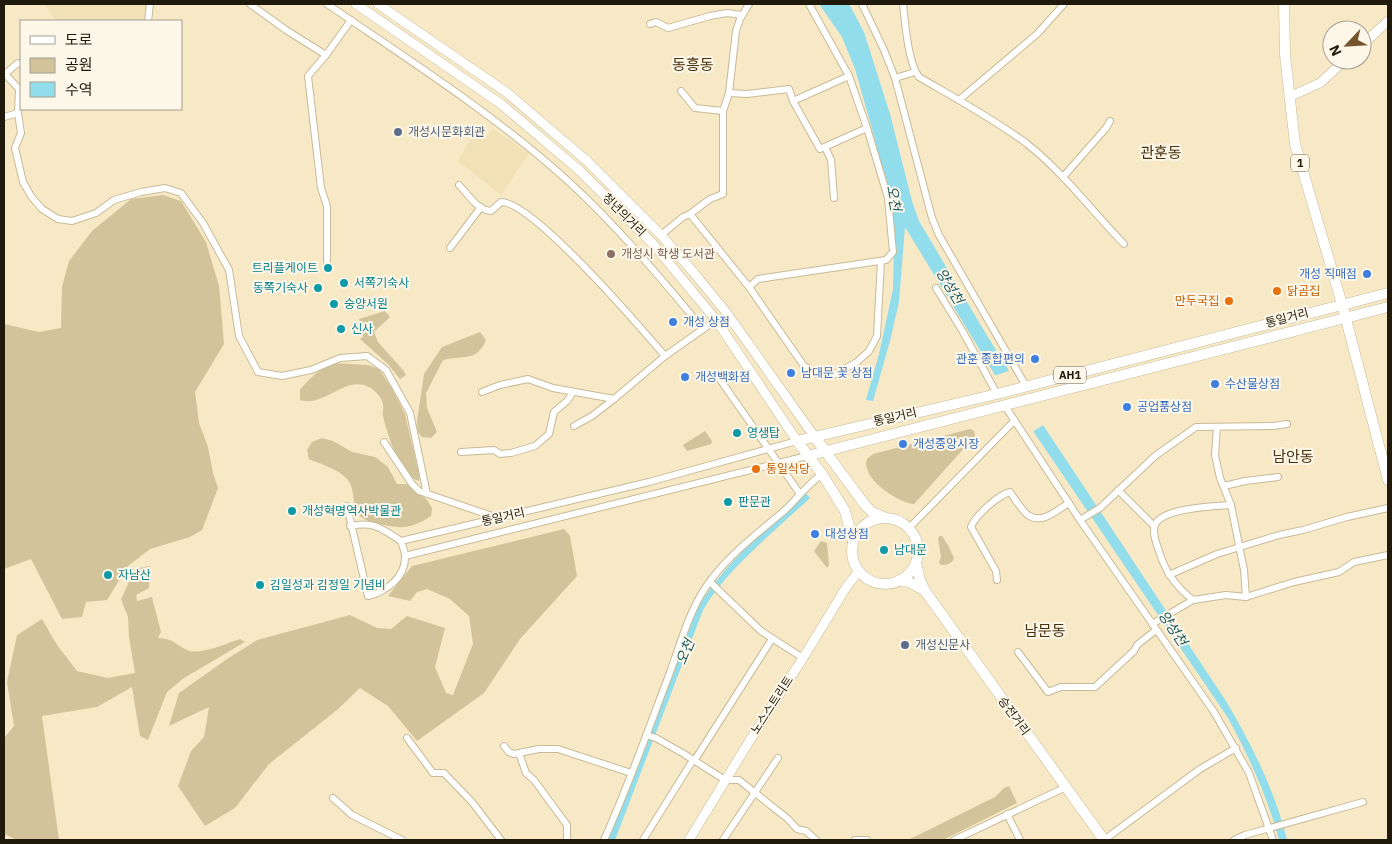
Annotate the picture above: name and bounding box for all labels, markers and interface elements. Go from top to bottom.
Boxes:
legend [20,20,182,110]
north arrow [1322,20,1372,70]
text: 도로 [65,30,93,49]
text: N [1325,42,1346,59]
text: 공원 [65,55,93,74]
district label: 동흥동 [672,55,714,74]
text: 수역 [65,80,93,99]
place label: 개성시문화회관 [408,124,485,139]
marker: 개성시문화회관 [392,126,404,138]
district label: 관훈동 [1140,143,1182,162]
road number: 1 [1291,154,1309,172]
water label: 오천 [883,184,906,213]
street label: 청년의거리 [600,190,649,239]
place label: 개성시 학생 도서관 [621,246,715,261]
marker: 개성시 학생 도서관 [605,248,617,260]
place label: 트리플게이트 [252,260,318,275]
marker: 트리플게이트 [322,262,334,274]
water label: 양성천 [932,265,968,308]
place label: 개성 직매점 [1299,266,1357,281]
marker: 개성 직매점 [1361,268,1373,280]
place label: 서쪽기숙사 [354,275,409,290]
marker: 서쪽기숙사 [338,277,350,289]
place label: 동쪽기숙사 [253,280,308,295]
marker: 동쪽기숙사 [312,282,324,294]
place label: 닭곰집 [1287,283,1320,298]
marker: 닭곰집 [1271,285,1283,297]
place label: 만두국집 [1175,293,1219,308]
marker: 만두국집 [1223,295,1235,307]
place label: 숭양서원 [344,296,388,311]
marker: 숭양서원 [328,298,340,310]
street label: 통일거리 [1264,305,1310,330]
place label: 개성 상점 [683,314,730,329]
marker: 개성 상점 [667,316,679,328]
place label: 신사 [351,321,373,336]
marker: 신사 [335,323,347,335]
place label: 관훈 종합편의 [956,351,1025,366]
marker: 관훈 종합편의 [1029,353,1041,365]
place label: 남대문 꽃 상점 [801,365,873,380]
road number: AH1 [1054,366,1086,384]
marker: 남대문 꽃 상점 [785,367,797,379]
place label: 개성백화점 [695,369,750,384]
marker: 개성백화점 [679,371,691,383]
place label: 수산물상점 [1225,376,1280,391]
marker: 수산물상점 [1209,378,1221,390]
place label: 공업품상점 [1137,399,1192,414]
marker: 공업품상점 [1121,401,1133,413]
street label: 통일거리 [872,404,918,429]
place label: 영생탑 [747,425,780,440]
marker: 영생탑 [731,427,743,439]
place label: 개성중앙시장 [913,436,979,451]
marker: 개성중앙시장 [897,438,909,450]
district label: 남안동 [1272,447,1314,466]
place label: 통일식당 [766,461,810,476]
marker: 통일식당 [750,463,762,475]
place label: 판문관 [738,494,771,509]
marker: 판문관 [722,496,734,508]
place label: 개성혁명역사박물관 [302,503,401,518]
street label: 통일거리 [480,504,526,529]
marker: 개성혁명역사박물관 [286,505,298,517]
place label: 대성상점 [825,526,869,541]
marker: 대성상점 [809,528,821,540]
place label: 남대문 [894,542,927,557]
marker: 남대문 [878,544,890,556]
place label: 자남산 [118,567,151,582]
marker: 자남산 [102,569,114,581]
place label: 김일성과 김정일 기념비 [270,577,386,592]
marker: 김일성과 김정일 기념비 [254,579,266,591]
water label: 양성천 [1155,607,1192,650]
district label: 남문동 [1024,621,1066,640]
water label: 오천 [672,636,699,667]
place label: 개성신문사 [915,637,970,652]
marker: 개성신문사 [899,639,911,651]
street label: 노스스트리트 [747,673,796,737]
street label: 승전거리 [995,693,1033,738]

